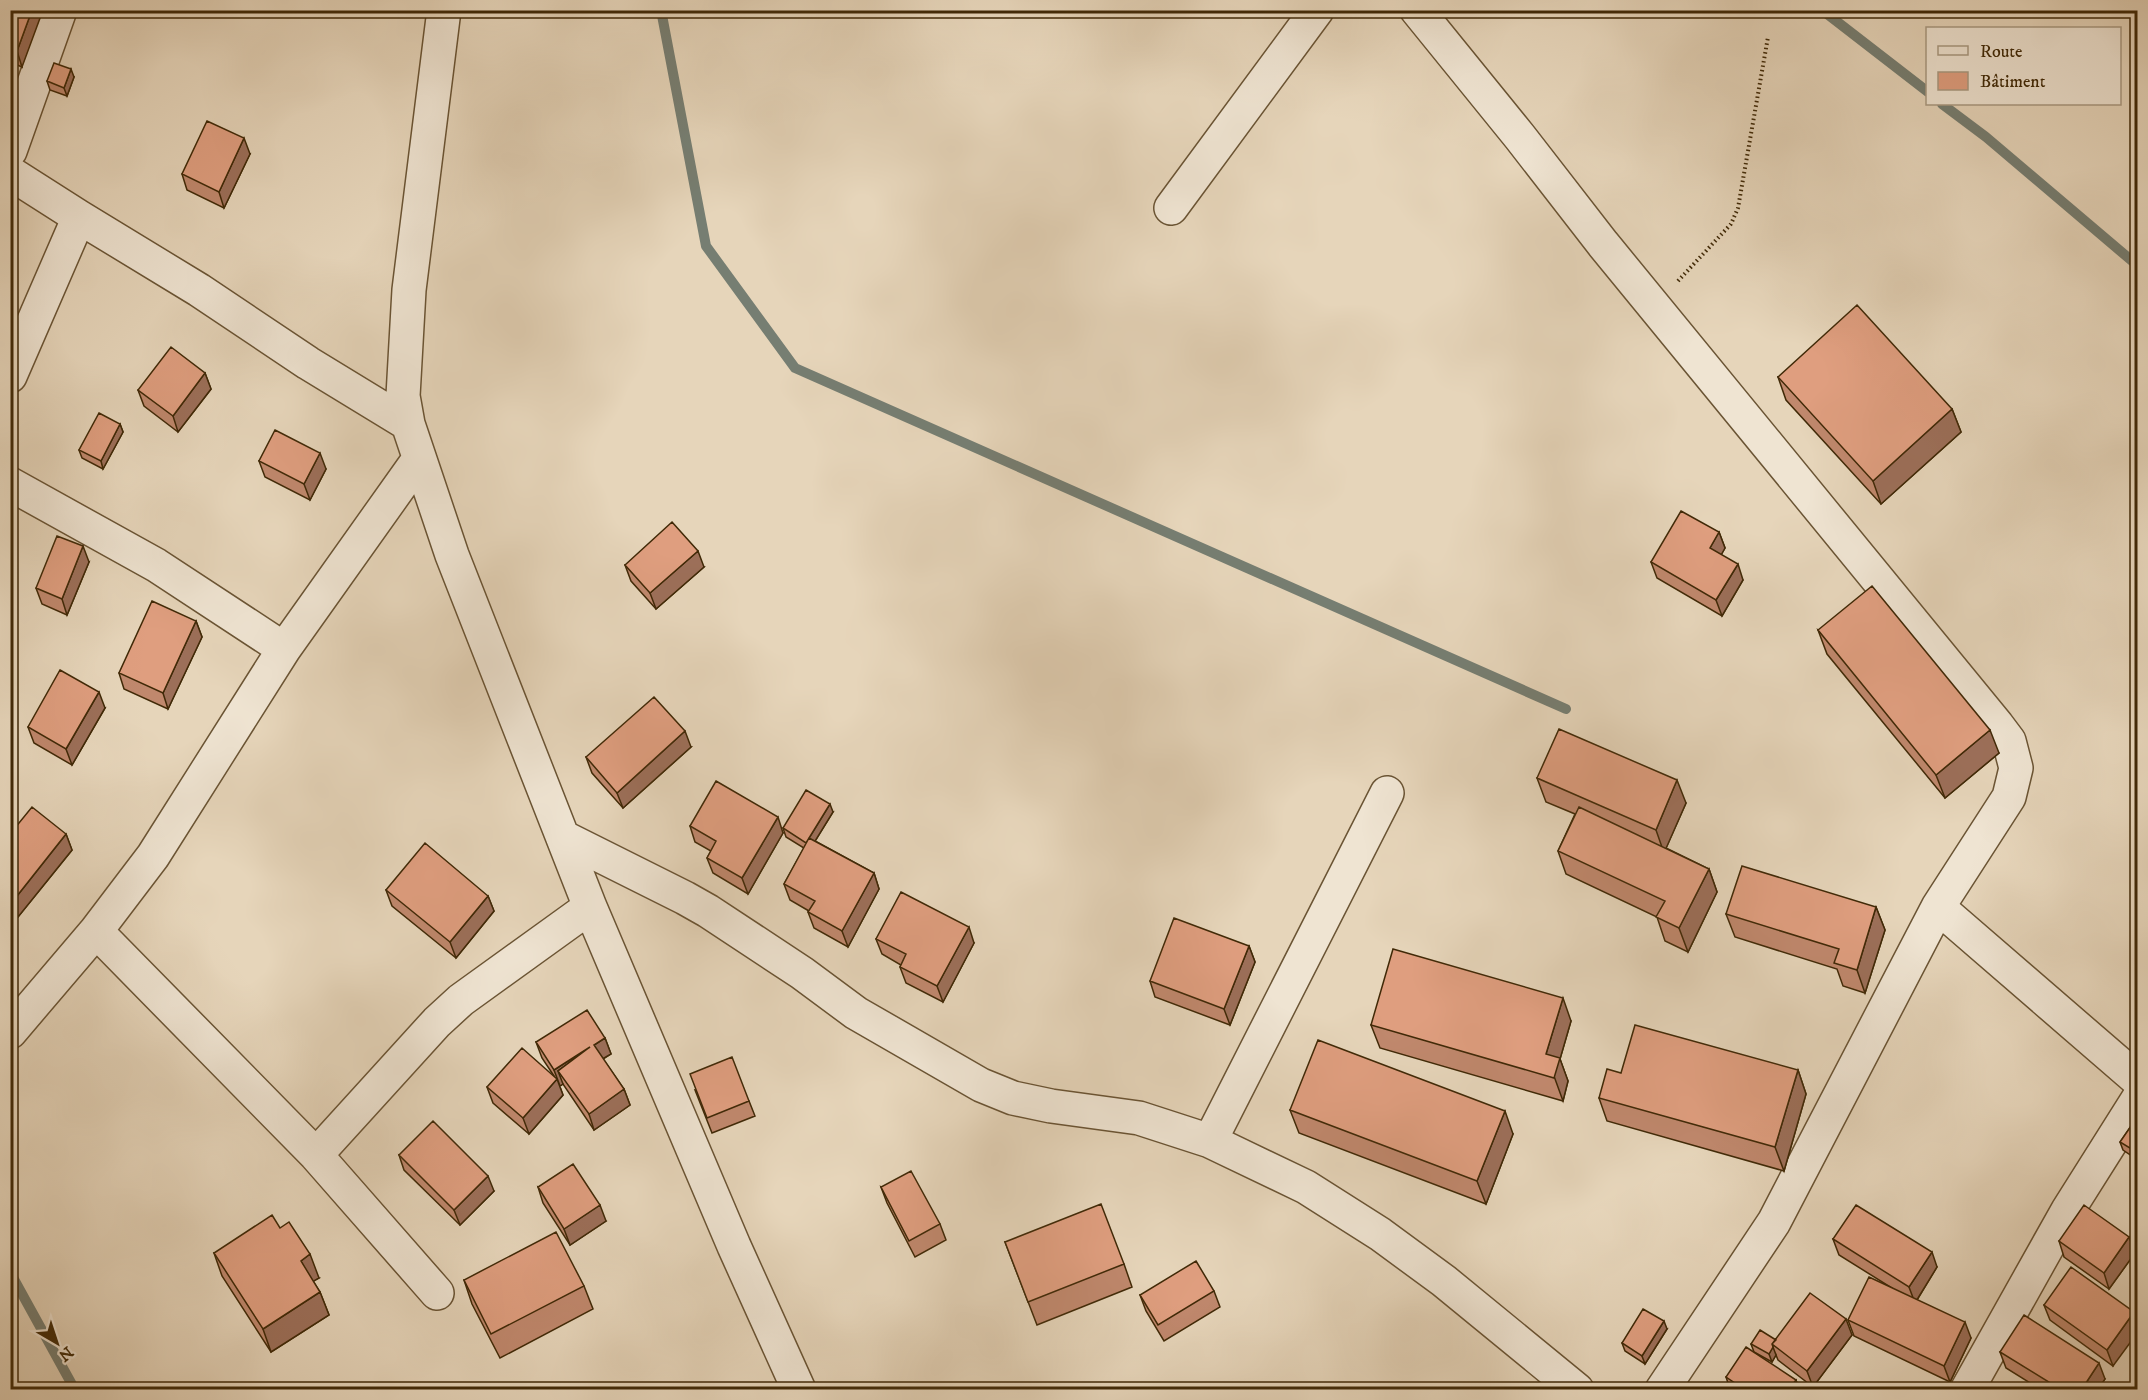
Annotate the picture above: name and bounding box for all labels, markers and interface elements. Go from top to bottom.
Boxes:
legend [1926,27,2121,105]
text: Route [1980,41,2023,63]
text: Bâtiment [1980,71,2046,93]
north arrow [27,1313,87,1373]
text: N [54,1342,77,1366]

